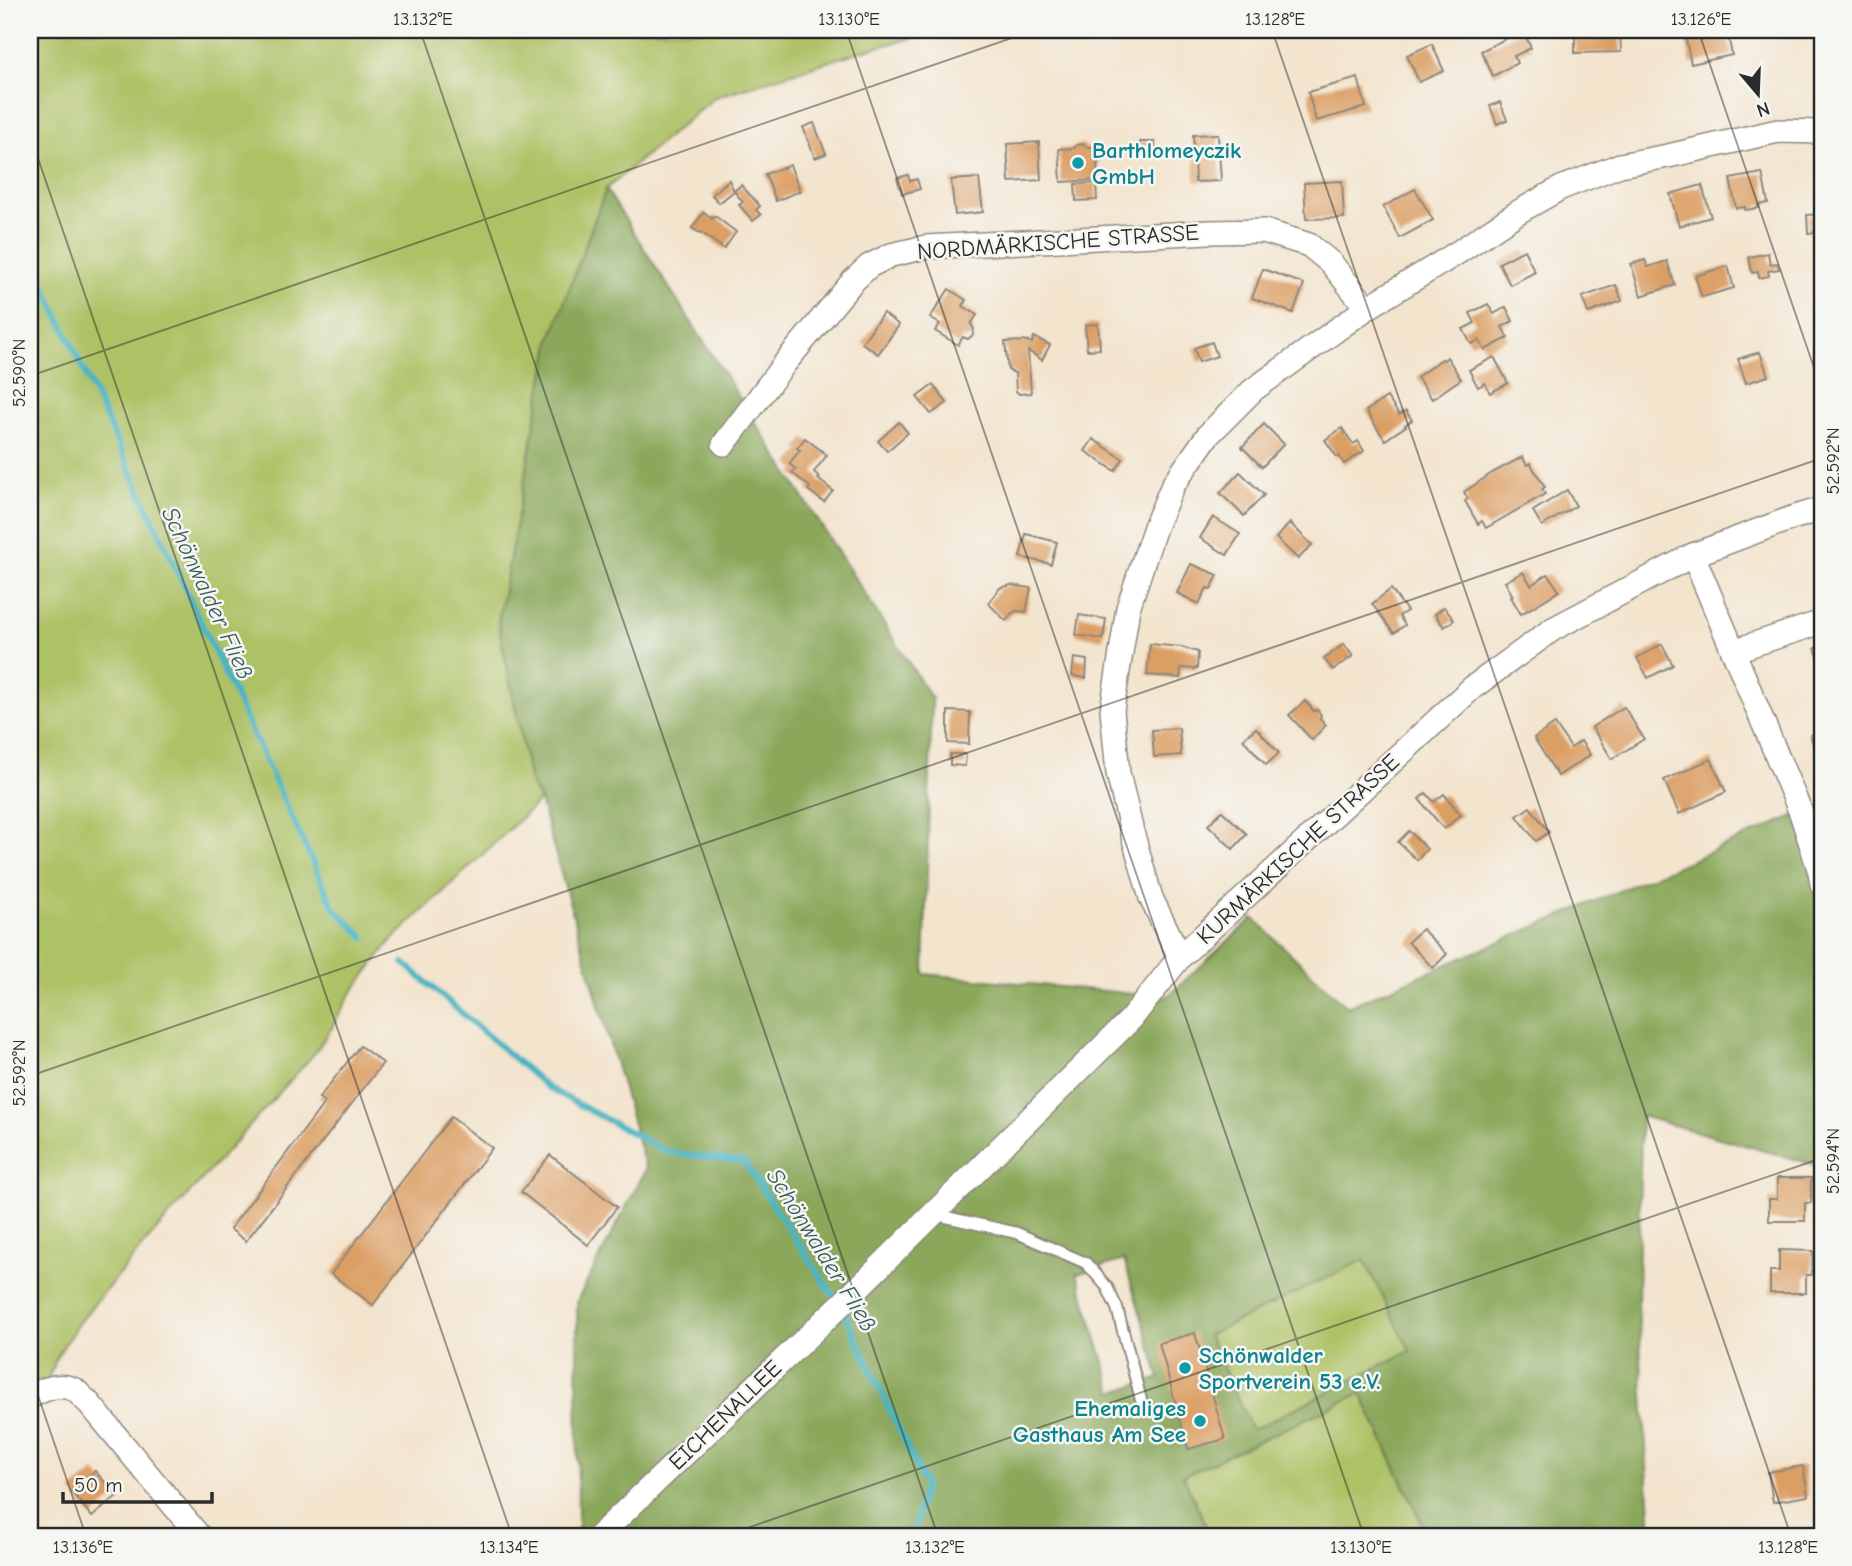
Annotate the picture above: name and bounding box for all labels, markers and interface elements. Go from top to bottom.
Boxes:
text: 13.132°E [393,9,453,30]
text: 13.130°E [818,9,880,30]
text: 13.128°E [1245,9,1305,30]
text: 13.126°E [1671,9,1731,30]
north arrow [1722,60,1792,130]
text: N [1754,97,1773,122]
place label: Barthlomeyczik GmbH [1092,137,1241,190]
marker: Barthlomeyczik GmbH [1070,155,1086,171]
street label: NORDMÄRKISCHE STRASSE [916,219,1200,265]
text: 52.590°N [9,339,30,407]
text: 52.592°N [1823,428,1844,494]
water label: Schönwalder Fließ [156,502,260,684]
street label: KURMÄRKISCHE STRASSE [1191,748,1405,950]
text: 52.592°N [9,1040,30,1106]
text: 52.594°N [1823,1128,1844,1194]
water label: Schönwalder Fließ [761,1163,883,1337]
place label: Schönwalder Sportverein 53 e.V. [1199,1342,1380,1395]
street label: EICHENALLEE [663,1354,787,1475]
marker: Schönwalder Sportverein 53 e.V. [1177,1360,1193,1376]
place label: Ehemaliges Gasthaus Am See [1013,1395,1186,1448]
marker: Ehemaliges Gasthaus Am See [1192,1413,1208,1429]
scale bar [63,1461,212,1505]
text: 50 m [74,1473,123,1497]
text: 13.136°E [53,1537,113,1558]
text: 13.134°E [479,1537,539,1558]
text: 13.132°E [905,1537,965,1558]
text: 13.130°E [1330,1537,1392,1558]
text: 13.128°E [1758,1537,1818,1558]

